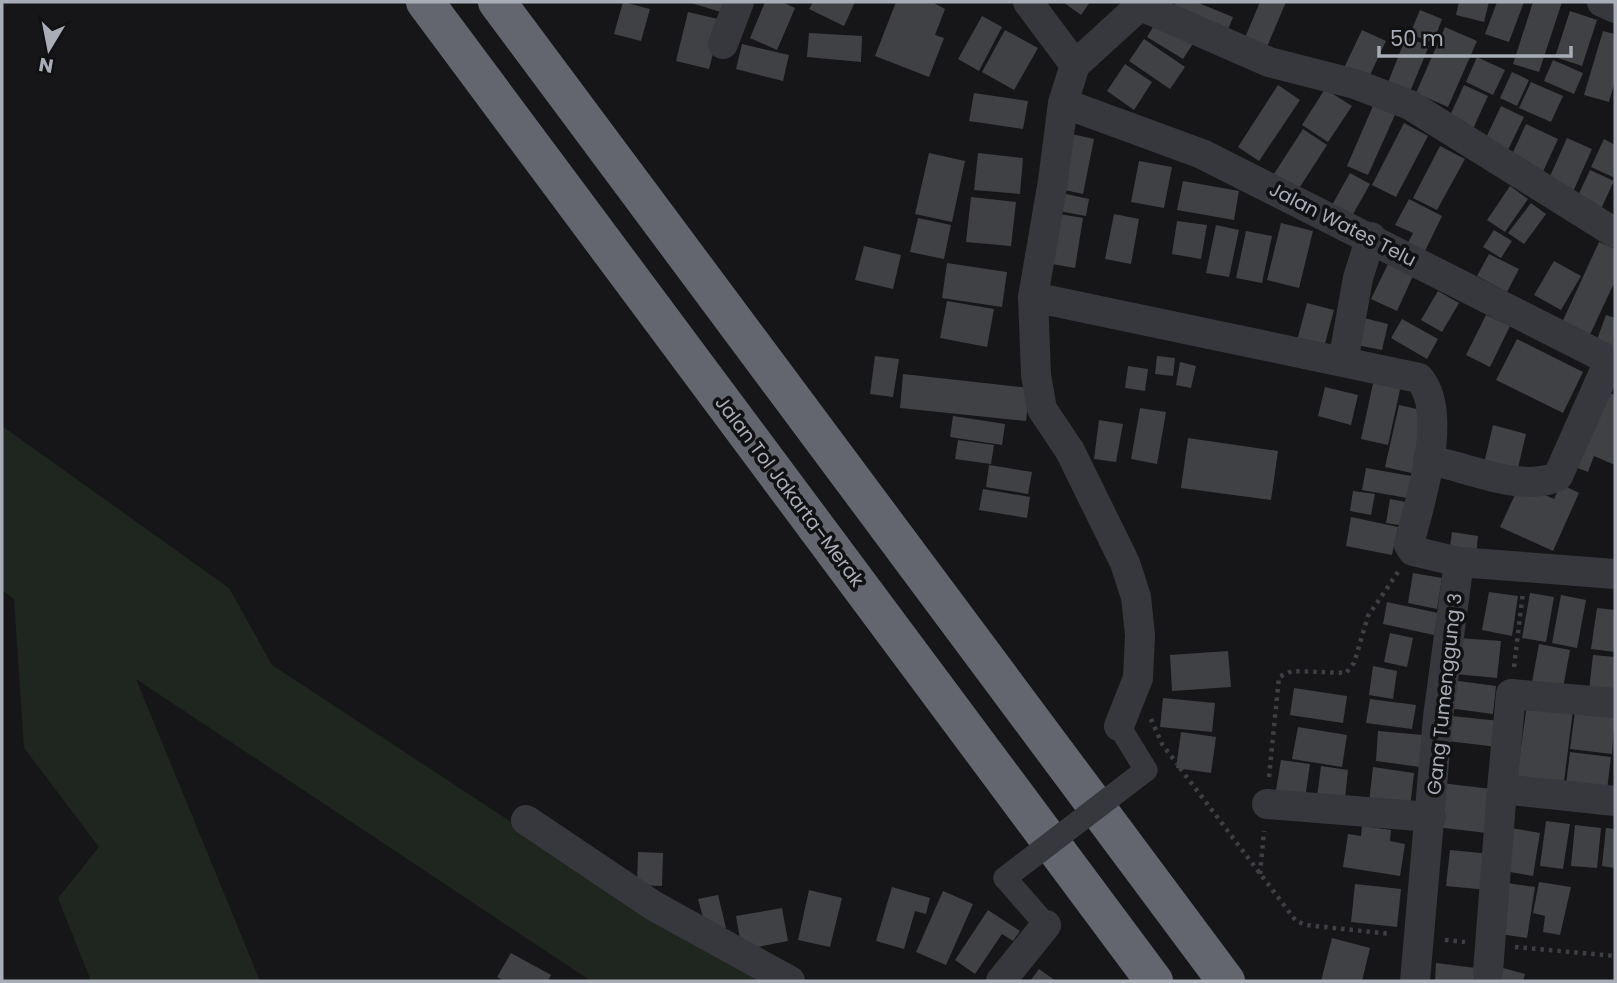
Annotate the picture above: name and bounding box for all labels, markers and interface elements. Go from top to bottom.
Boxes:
north arrow [14,14,84,84]
scale bar [1379,14,1572,58]
text: 50 m [1390,24,1444,53]
text: N [37,51,56,80]
street label: Jalan Wates Telu [1265,176,1421,273]
street label: Jalan Tol Jakarta–Merak [709,390,871,593]
street label: Gang Tumenggung 3 [1420,592,1469,796]

